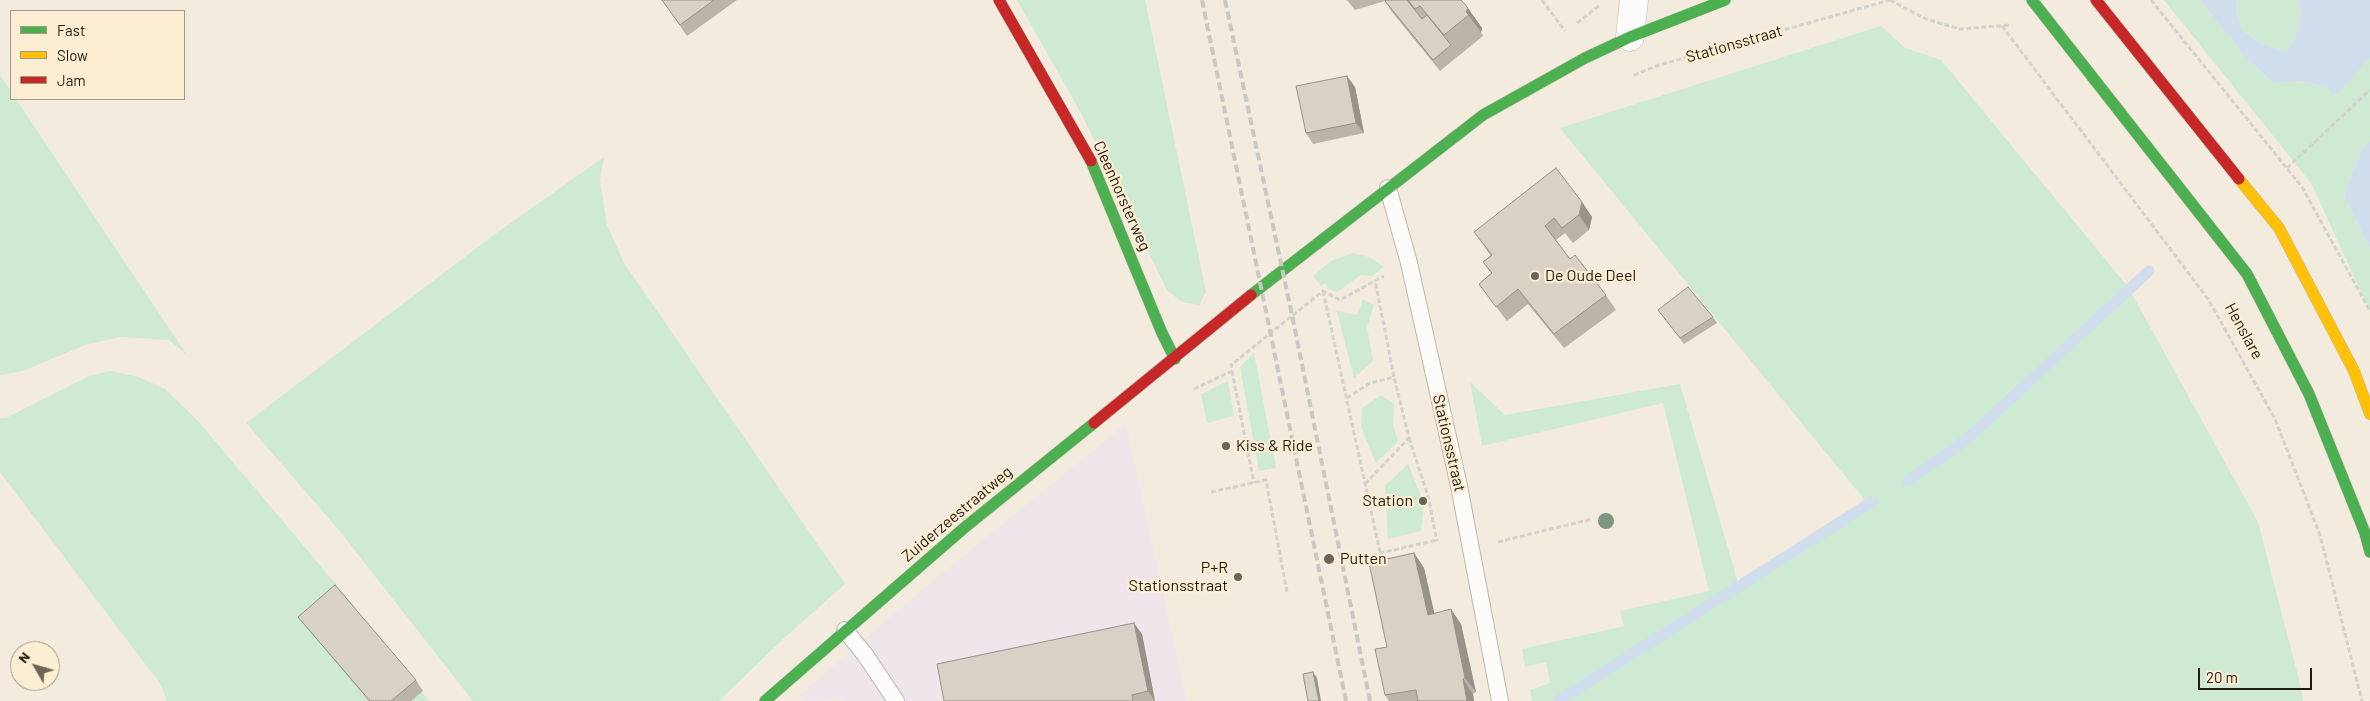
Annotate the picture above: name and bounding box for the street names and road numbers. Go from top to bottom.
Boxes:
street label: Stationsstraat [1684,21,1784,67]
street label: Cleenhorsterweg [1089,138,1155,254]
street label: Henslare [2221,299,2267,363]
street label: Stationsstraat [1428,392,1470,494]
street label: Zuiderzeestraatweg [898,462,1016,566]

